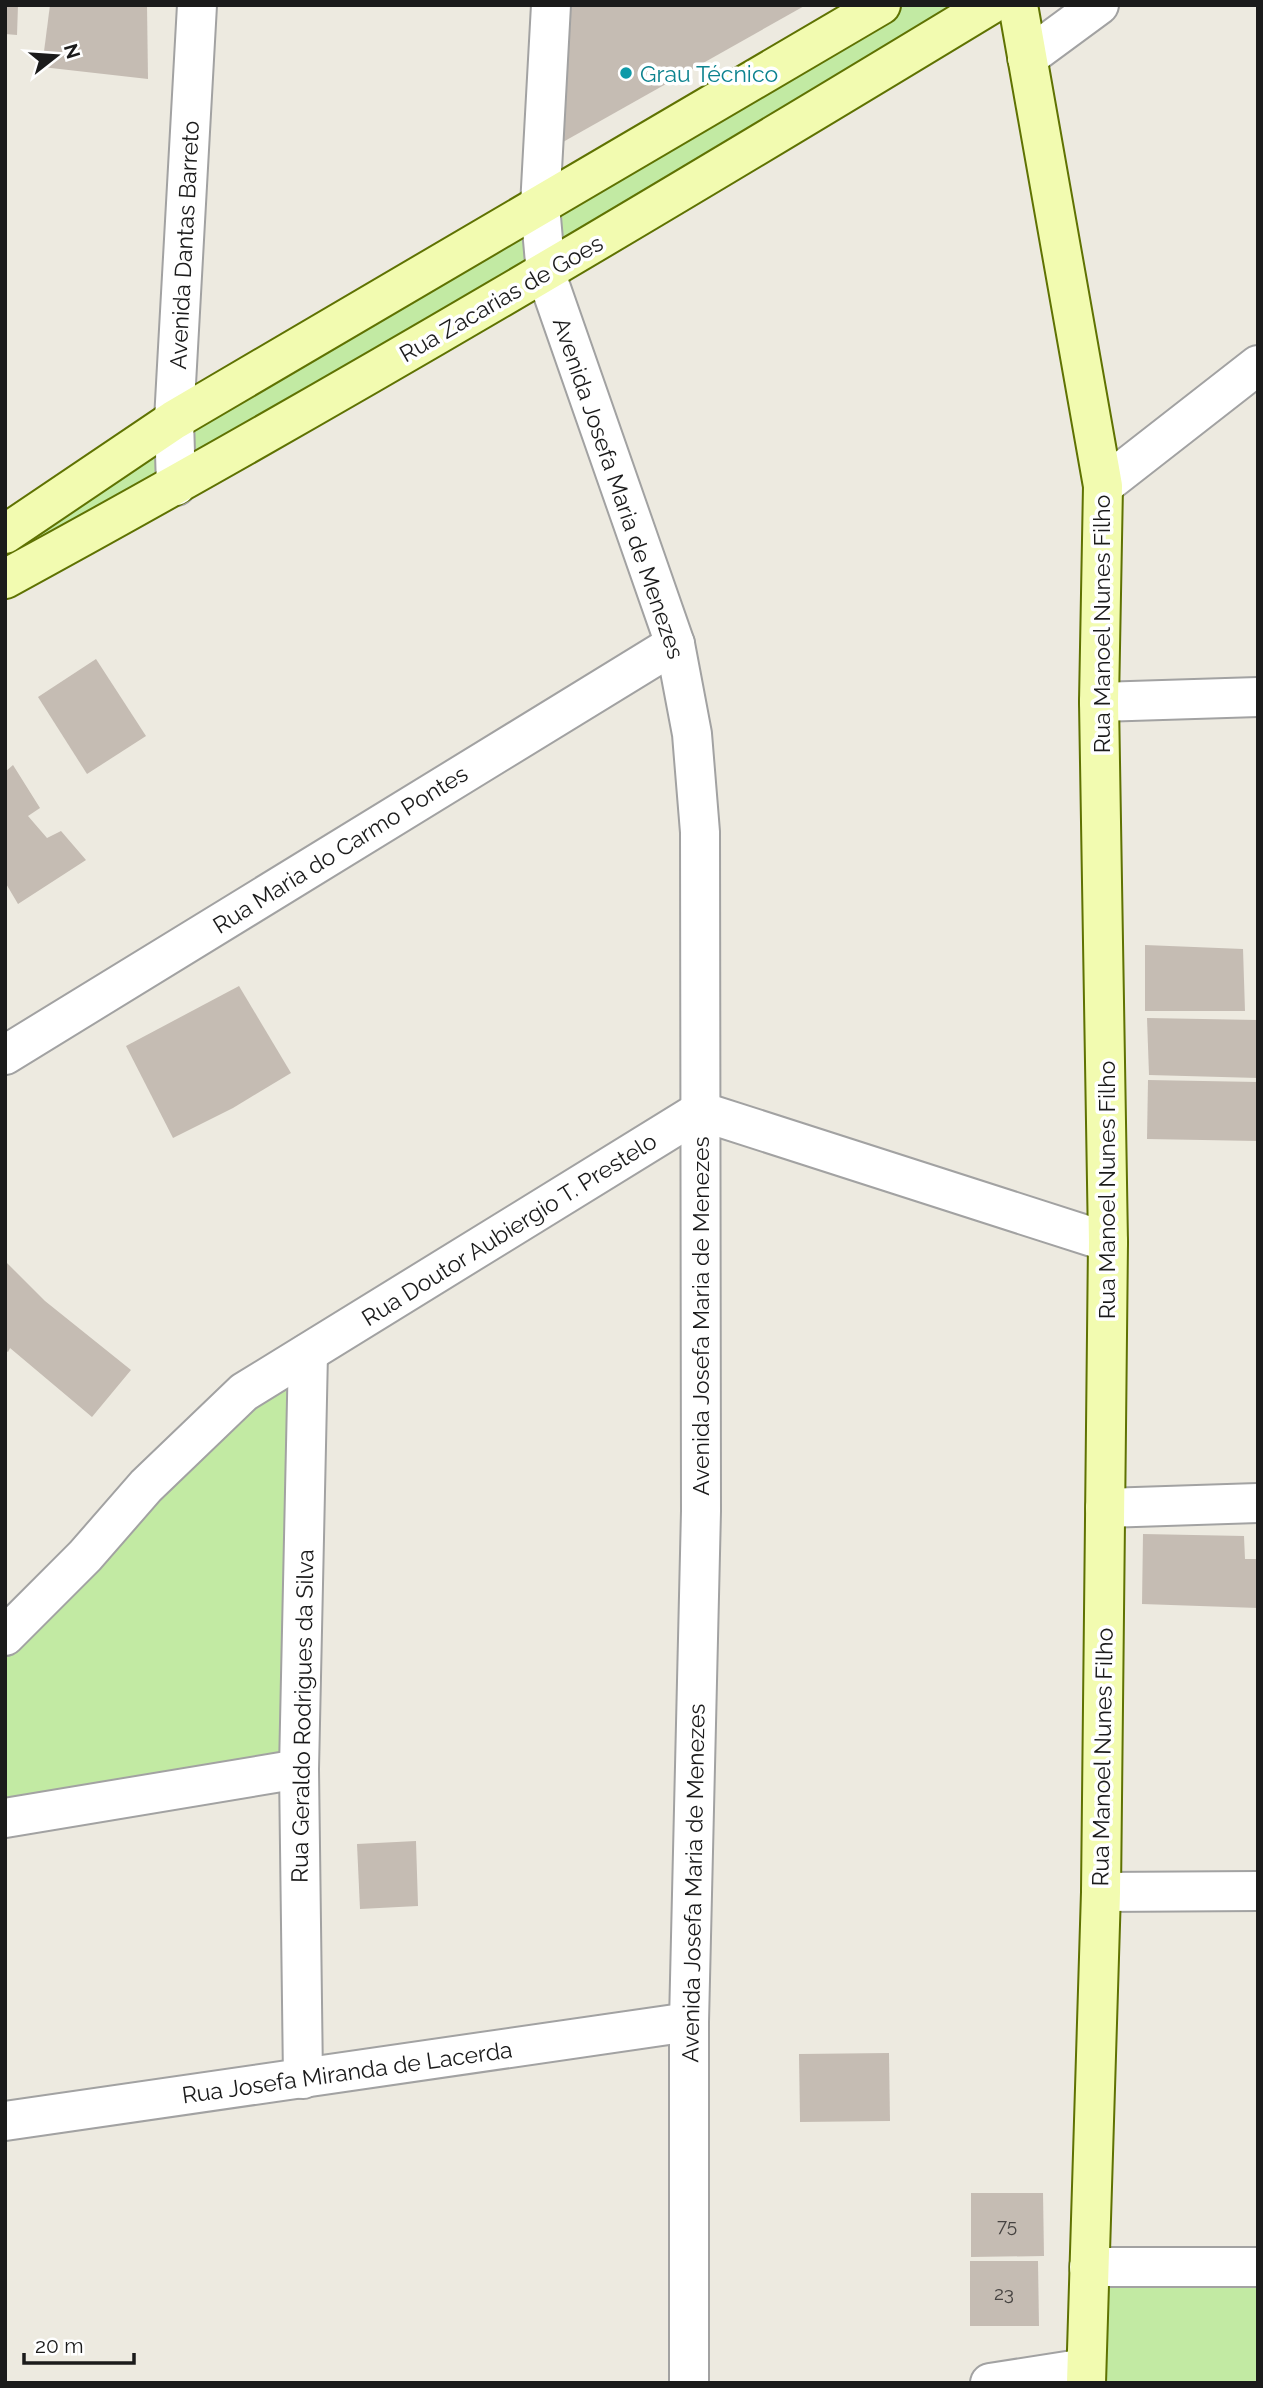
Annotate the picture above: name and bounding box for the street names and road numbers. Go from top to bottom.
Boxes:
street label: Avenida Dantas Barreto [164,120,204,370]
street label: Rua Zacarias de Goes [395,229,607,367]
street label: Avenida Josefa Maria de Menezes [548,314,690,662]
street label: Rua Manoel Nunes Filho [1088,495,1115,753]
street label: Rua Maria do Carmo Pontes [208,759,472,939]
street label: Rua Manoel Nunes Filho [1093,1061,1120,1319]
street label: Rua Doutor Aubiergio T. Prestelo [357,1127,661,1331]
street label: Avenida Josefa Maria de Menezes [687,1136,714,1496]
street label: Rua Geraldo Rodrigues da Silva [286,1549,318,1883]
street label: Rua Manoel Nunes Filho [1086,1627,1118,1887]
street label: Avenida Josefa Maria de Menezes [676,1703,710,2063]
street label: Rua Josefa Miranda de Lacerda [180,2035,514,2109]

